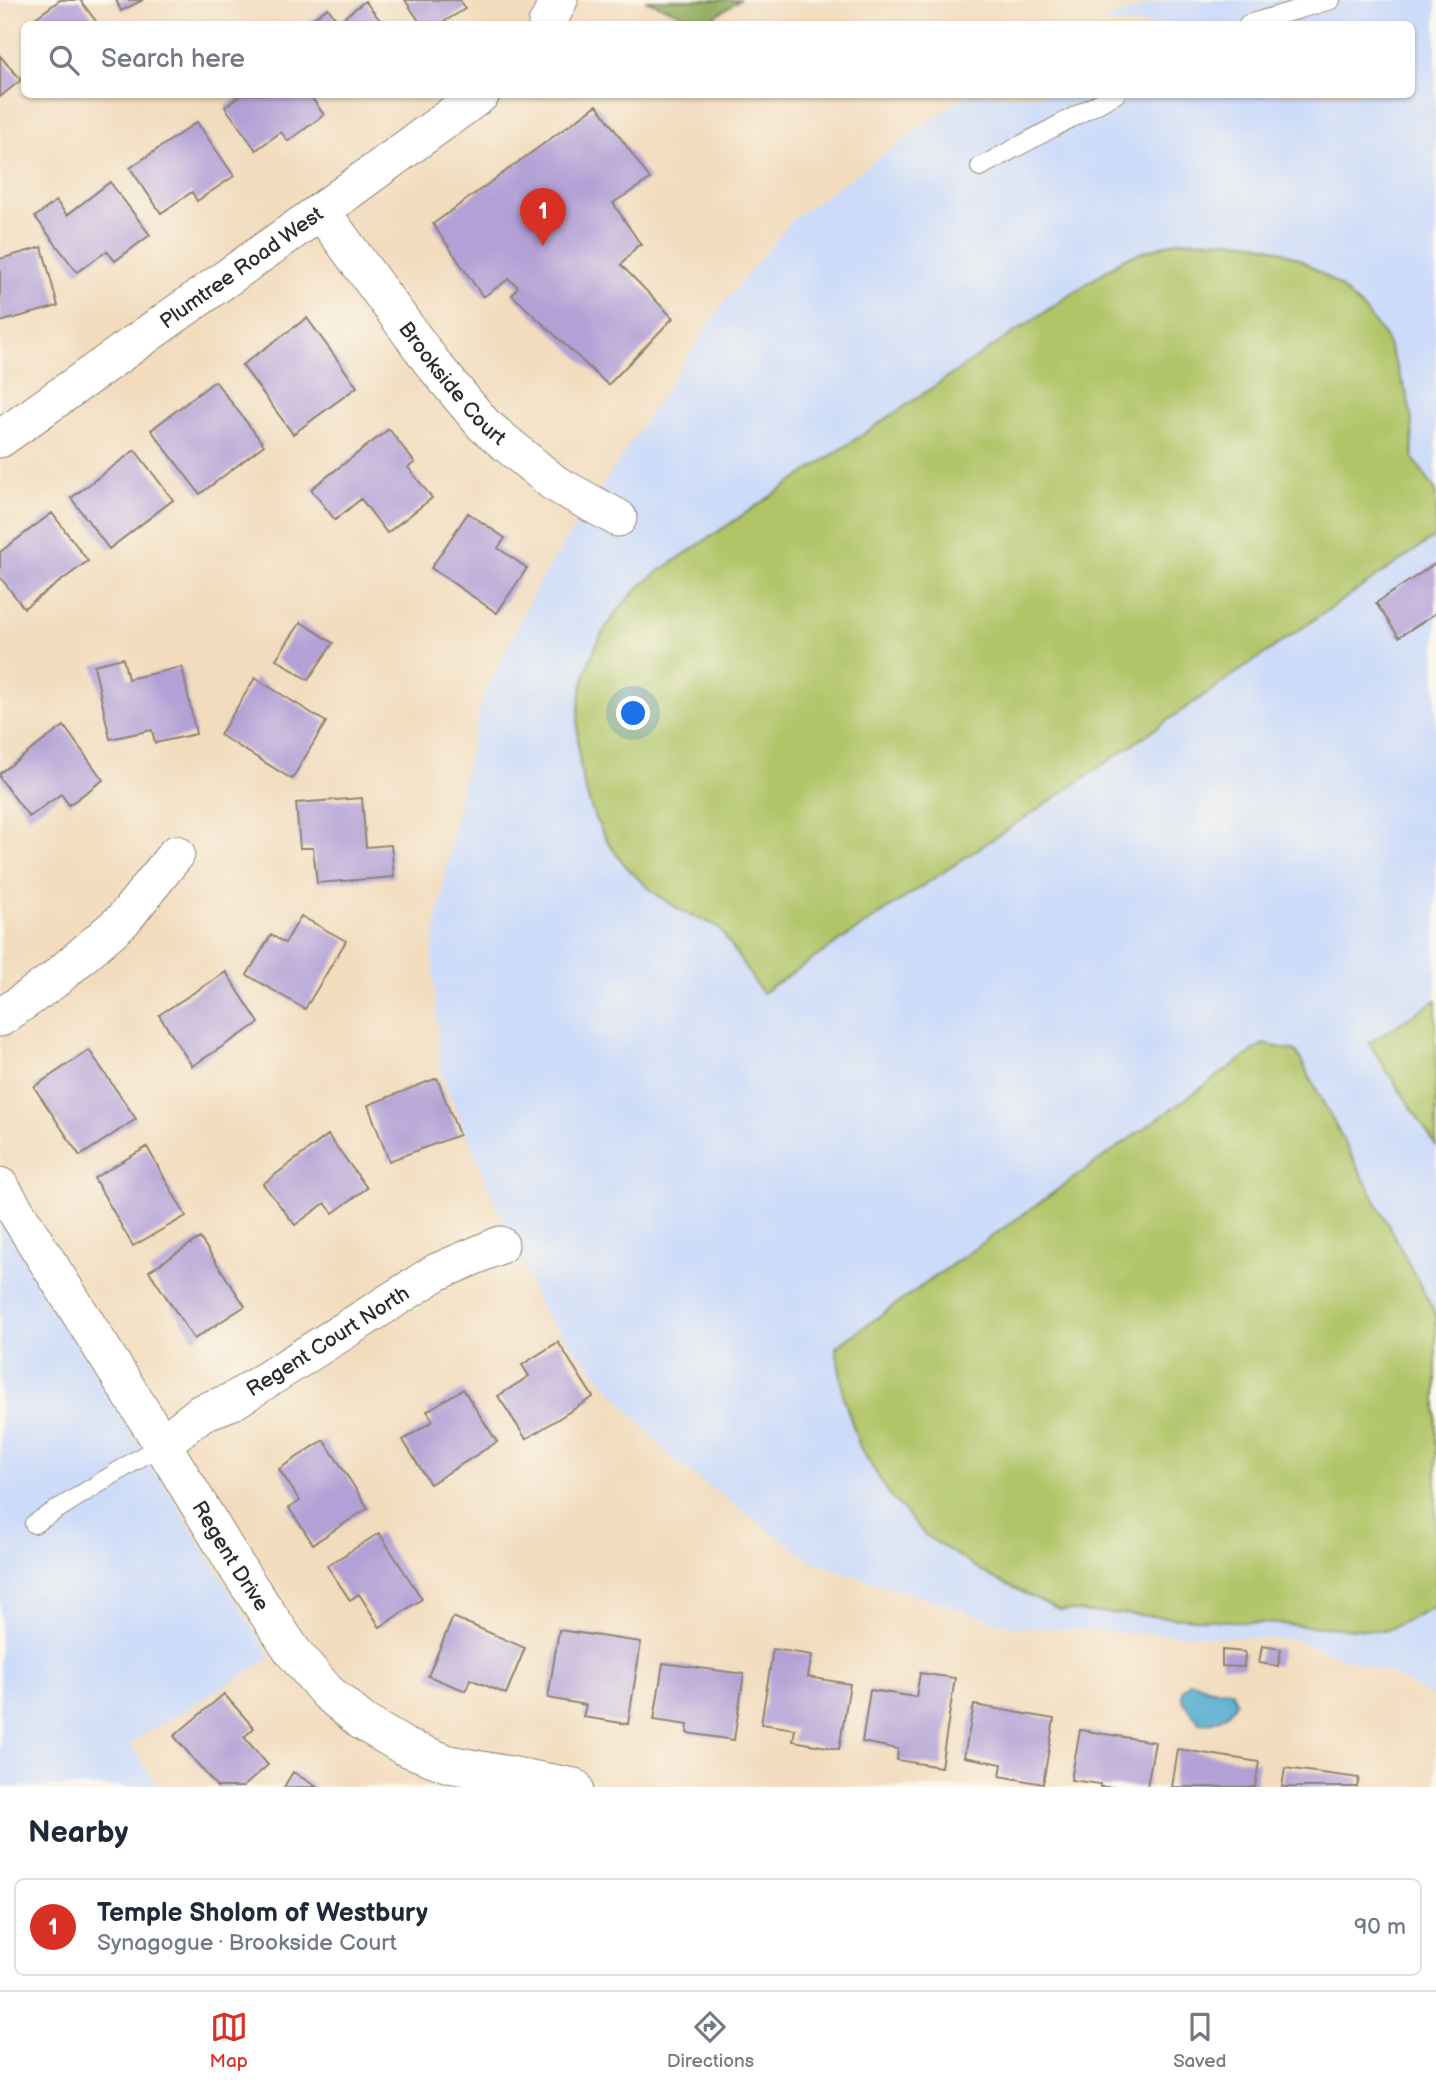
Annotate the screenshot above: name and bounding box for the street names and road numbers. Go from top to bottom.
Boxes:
street label: Plumtree Road West [155,201,328,334]
street label: Brookside Court [394,317,511,451]
street label: Regent Court North [242,1280,414,1402]
street label: Regent Drive [187,1496,275,1616]

